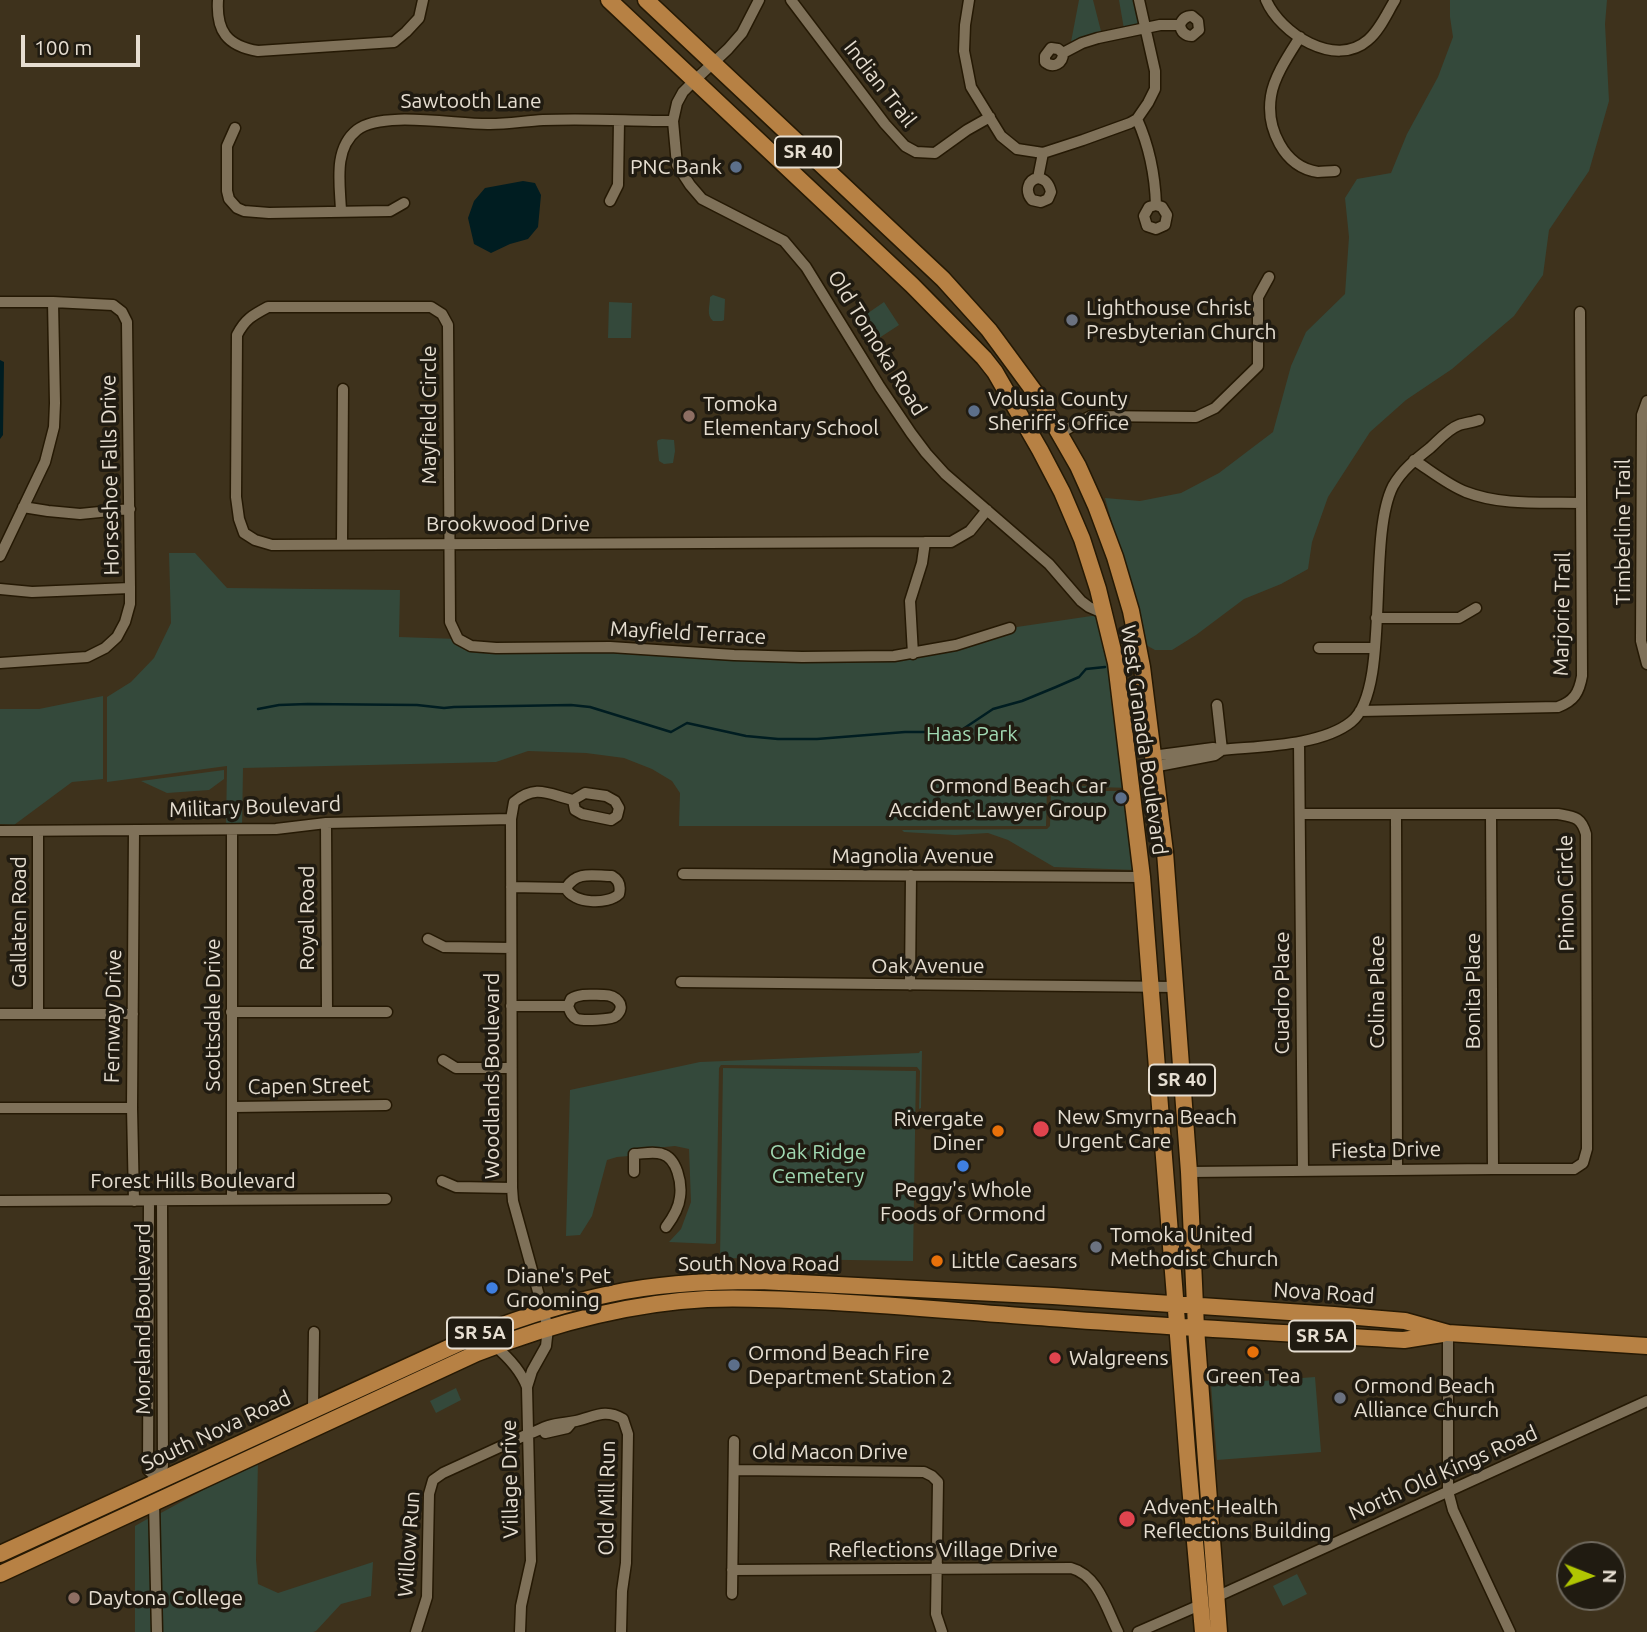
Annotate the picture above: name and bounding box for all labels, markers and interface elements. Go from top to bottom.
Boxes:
scale bar [24,21,144,65]
text: 100 m [34,35,92,59]
street label: Indian Trail [838,36,922,132]
street label: Sawtooth Lane [400,88,542,114]
road number: SR 40 [775,136,841,168]
place label: PNC Bank [630,154,722,180]
marker: PNC Bank [728,159,744,175]
street label: Old Tomoka Road [822,266,932,420]
place label: Lighthouse Christ Presbyterian Church [1086,295,1277,345]
marker: Lighthouse Christ Presbyterian Church [1064,312,1080,328]
street label: Mayfield Circle [416,345,442,485]
street label: Horseshoe Falls Drive [96,374,124,576]
place label: Volusia County Sheriff's Office [988,386,1129,436]
place label: Tomoka Elementary School [703,391,879,441]
marker: Volusia County Sheriff's Office [966,403,982,419]
marker: Tomoka Elementary School [681,408,697,424]
street label: Timberline Trail [1610,459,1636,605]
street label: Brookwood Drive [426,511,590,537]
street label: Marjorie Trail [1548,552,1576,676]
street label: Mayfield Terrace [609,616,767,650]
street label: West Granada Boulevard [1115,623,1173,857]
park label: Haas Park [926,721,1018,747]
place label: Ormond Beach Car Accident Lawyer Group [889,773,1107,823]
marker: Ormond Beach Car Accident Lawyer Group [1113,790,1129,806]
street label: Military Boulevard [168,791,342,823]
street label: Pinion Circle [1552,834,1580,952]
street label: Magnolia Avenue [832,843,994,869]
street label: Gallaten Road [6,856,32,988]
street label: Royal Road [294,866,320,970]
street label: Cuadro Place [1269,932,1295,1054]
street label: Bonita Place [1460,933,1486,1049]
street label: Colina Place [1364,935,1390,1049]
street label: Scottsdale Drive [200,938,226,1092]
street label: Fernway Drive [99,949,127,1083]
street label: Oak Avenue [871,953,985,979]
street label: Woodlands Boulevard [479,973,505,1179]
road number: SR 40 [1149,1064,1215,1096]
street label: Capen Street [247,1072,371,1100]
place label: New Smyrna Beach Urgent Care [1057,1104,1237,1154]
place label: Rivergate Diner [893,1106,984,1156]
marker: New Smyrna Beach Urgent Care [1031,1119,1051,1139]
marker: Rivergate Diner [990,1123,1006,1139]
street label: Fiesta Drive [1331,1136,1441,1164]
park label: Oak Ridge Cemetery [770,1139,866,1189]
marker: Peggy's Whole Foods of Ormond [955,1158,971,1174]
street label: Forest Hills Boulevard [90,1168,296,1194]
place label: Peggy's Whole Foods of Ormond [880,1177,1046,1227]
place label: Tomoka United Methodist Church [1110,1222,1278,1272]
street label: Moreland Boulevard [130,1223,156,1415]
marker: Tomoka United Methodist Church [1088,1239,1104,1255]
place label: Little Caesars [951,1248,1077,1274]
street label: South Nova Road [678,1251,840,1277]
marker: Little Caesars [929,1253,945,1269]
place label: Diane's Pet Grooming [506,1263,611,1313]
street label: Nova Road [1273,1277,1375,1309]
marker: Diane's Pet Grooming [484,1280,500,1296]
road number: SR 5A [447,1317,513,1348]
road number: SR 5A [1289,1320,1355,1352]
place label: Ormond Beach Fire Department Station 2 [748,1340,953,1390]
marker: Green Tea [1245,1344,1261,1360]
place label: Walgreens [1069,1345,1169,1371]
marker: Walgreens [1047,1350,1063,1366]
marker: Ormond Beach Fire Department Station 2 [726,1357,742,1373]
place label: Green Tea [1206,1363,1300,1389]
place label: Ormond Beach Alliance Church [1354,1373,1499,1423]
street label: South Nova Road [137,1385,295,1477]
marker: Ormond Beach Alliance Church [1332,1390,1348,1406]
street label: Village Drive [496,1419,524,1539]
street label: North Old Kings Road [1345,1420,1541,1526]
street label: Old Macon Drive [752,1439,908,1465]
street label: Old Mill Run [593,1440,621,1556]
street label: Willow Run [393,1490,425,1598]
place label: Advent Health Reflections Building [1143,1494,1331,1544]
marker: Advent Health Reflections Building [1117,1509,1137,1529]
street label: Reflections Village Drive [828,1537,1058,1563]
north arrow [1556,1541,1626,1611]
text: N [1599,1569,1621,1584]
place label: Daytona College [88,1585,243,1611]
marker: Daytona College [66,1590,82,1606]

